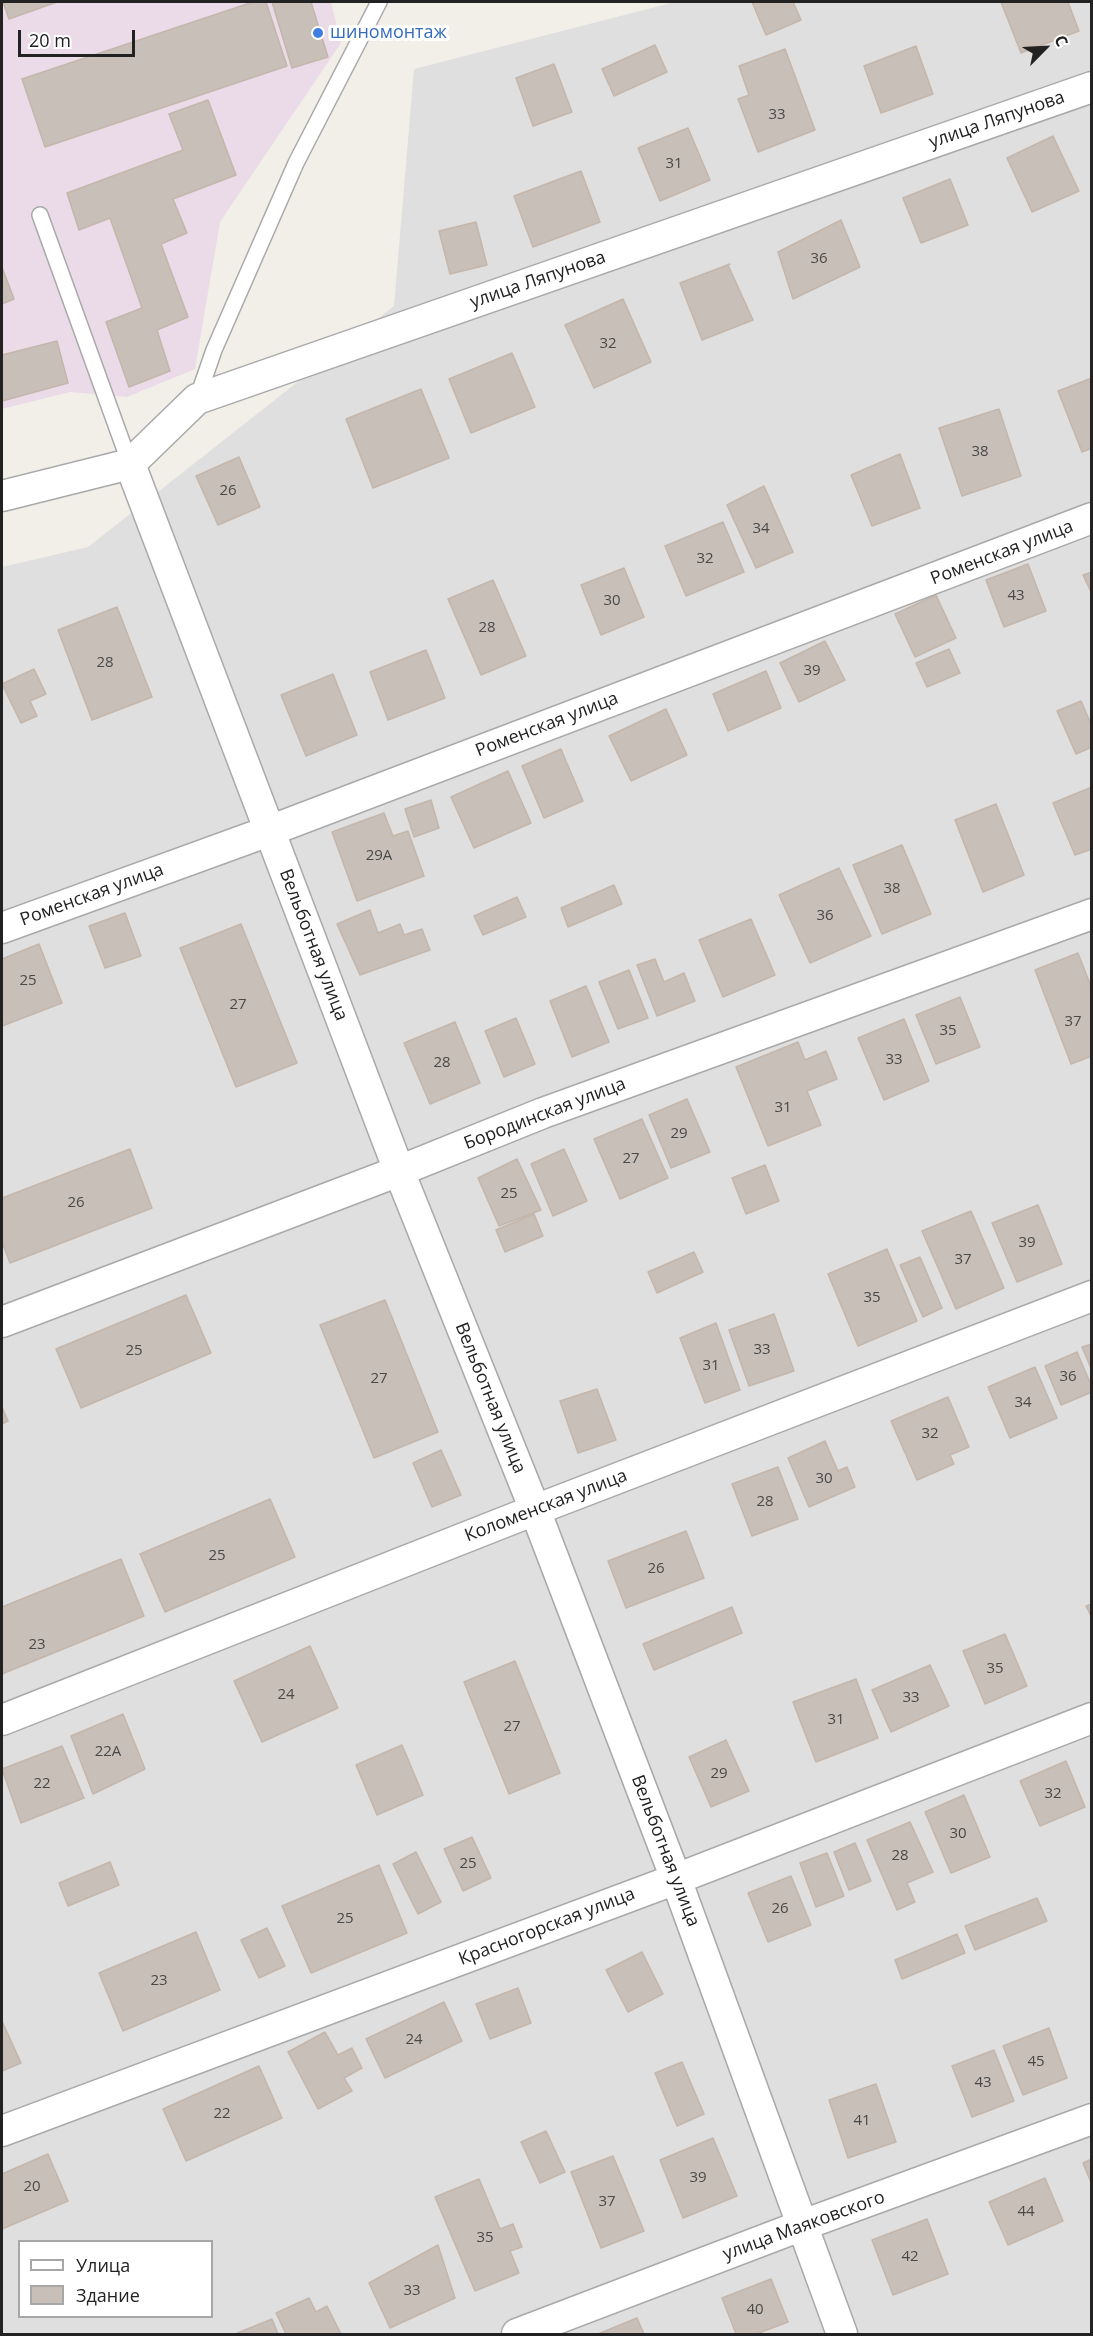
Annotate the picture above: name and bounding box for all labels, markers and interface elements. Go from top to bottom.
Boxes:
scale bar [21,18,138,56]
north arrow [1015,18,1075,78]
place label: шиномонтаж [330,22,447,44]
marker: шиномонтаж [311,26,325,40]
text: 20 m [29,28,71,52]
text: С [1049,32,1074,50]
street label: улица Ляпунова [926,87,1068,153]
house number: 33 [768,106,786,124]
house number: 31 [665,155,683,173]
street label: улица Ляпунова [467,247,609,313]
house number: 36 [810,250,828,268]
house number: 32 [599,335,617,353]
house number: 38 [971,443,989,461]
house number: 26 [219,482,237,500]
street label: Роменская улица [928,516,1076,590]
house number: 34 [752,520,770,538]
house number: 32 [696,550,714,568]
house number: 43 [1007,587,1025,605]
house number: 30 [603,592,621,610]
house number: 28 [478,619,496,637]
house number: 28 [96,654,114,672]
house number: 39 [803,662,821,680]
street label: Роменская улица [473,688,621,762]
house number: 29А [366,847,392,865]
street label: Роменская улица [17,859,167,931]
street label: Вельботная улица [274,866,352,1024]
house number: 38 [883,880,901,898]
house number: 36 [816,907,834,925]
house number: 25 [19,972,37,990]
house number: 27 [229,996,247,1014]
house number: 37 [1064,1013,1082,1031]
house number: 35 [939,1022,957,1040]
house number: 33 [885,1051,903,1069]
house number: 28 [433,1054,451,1072]
street label: Бородинская улица [461,1073,629,1155]
house number: 31 [774,1099,792,1117]
house number: 29 [670,1125,688,1143]
house number: 27 [622,1150,640,1168]
house number: 25 [500,1185,518,1203]
house number: 26 [67,1194,85,1212]
house number: 39 [1018,1234,1036,1252]
house number: 37 [954,1251,972,1269]
house number: 35 [863,1289,881,1307]
street label: Вельботная улица [450,1319,530,1477]
house number: 33 [753,1341,771,1359]
house number: 25 [125,1342,143,1360]
house number: 31 [702,1357,720,1375]
house number: 36 [1059,1368,1077,1386]
house number: 27 [370,1370,388,1388]
house number: 34 [1014,1394,1032,1412]
house number: 32 [921,1425,939,1443]
street label: Коломенская улица [462,1465,630,1547]
house number: 30 [815,1470,833,1488]
house number: 28 [756,1493,774,1511]
house number: 25 [208,1547,226,1565]
house number: 26 [647,1560,665,1578]
house number: 23 [28,1636,46,1654]
house number: 35 [986,1660,1004,1678]
house number: 24 [277,1686,295,1704]
house number: 33 [902,1689,920,1707]
house number: 31 [827,1711,845,1729]
house number: 27 [503,1718,521,1736]
house number: 22А [95,1743,121,1761]
house number: 29 [710,1765,728,1783]
street label: Вельботная улица [626,1772,704,1930]
house number: 22 [33,1775,51,1793]
house number: 32 [1044,1785,1062,1803]
house number: 30 [949,1825,967,1843]
house number: 28 [891,1847,909,1865]
house number: 25 [459,1855,477,1873]
street label: Красногорская улица [456,1883,638,1971]
house number: 26 [771,1900,789,1918]
house number: 25 [336,1910,354,1928]
house number: 23 [150,1972,168,1990]
house number: 24 [405,2031,423,2049]
house number: 45 [1027,2053,1045,2071]
house number: 43 [974,2074,992,2092]
house number: 22 [213,2105,231,2123]
house number: 41 [853,2112,871,2130]
house number: 39 [689,2169,707,2187]
house number: 20 [23,2178,41,2196]
street label: улица Маяковского [720,2187,888,2265]
house number: 37 [598,2193,616,2211]
house number: 44 [1017,2203,1035,2221]
house number: 35 [476,2229,494,2247]
legend [18,2240,213,2318]
house number: 42 [901,2248,919,2266]
text: Улица [76,2253,130,2277]
house number: 33 [403,2282,421,2300]
text: Здание [76,2283,140,2307]
house number: 40 [746,2301,764,2319]

